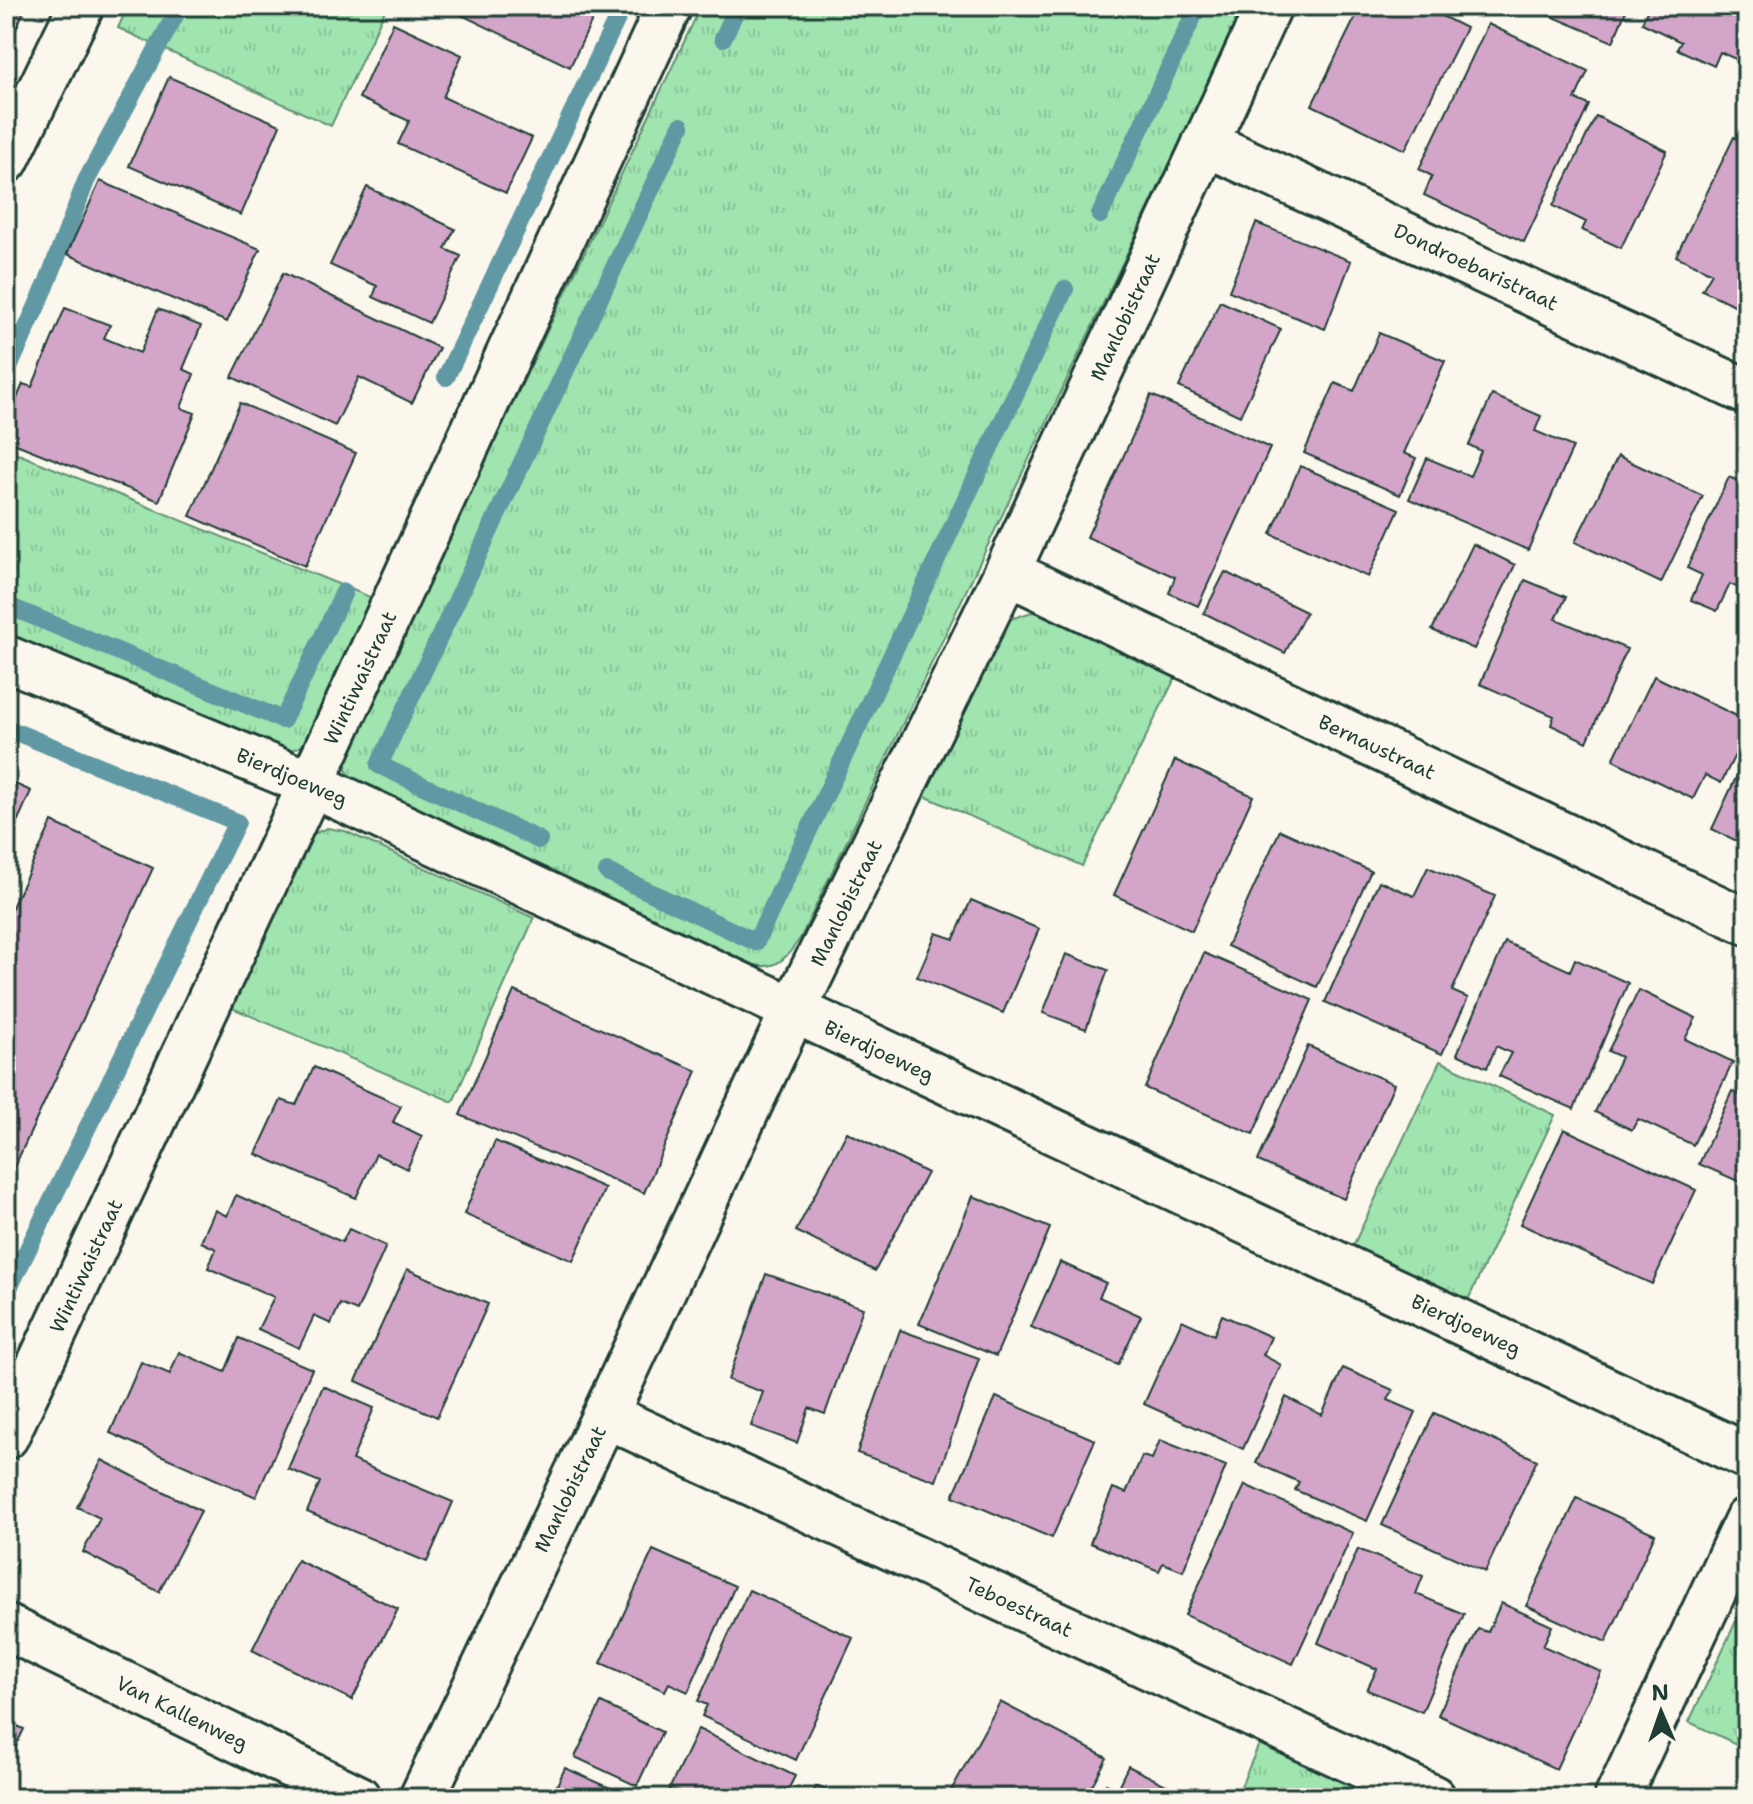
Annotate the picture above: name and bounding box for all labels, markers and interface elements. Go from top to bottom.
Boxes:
street label: Dondroebaristraat [1390,217,1562,317]
street label: Manlobistraat [1084,249,1166,385]
street label: Wintiwaistraat [318,607,402,749]
street label: Bernaustraat [1314,709,1440,785]
street label: Bierdjoeweg [233,742,351,812]
street label: Manlobistraat [804,835,888,971]
street label: Bierdjoeweg [820,1014,938,1088]
street label: Wintiwaistraat [44,1195,128,1337]
street label: Bierdjoeweg [1407,1288,1525,1362]
street label: Manlobistraat [528,1421,612,1557]
street label: Teboestraat [961,1571,1077,1643]
street label: Van Kallenweg [112,1670,252,1756]
north arrow [1621,1672,1701,1752]
text: N [1651,1678,1670,1707]

